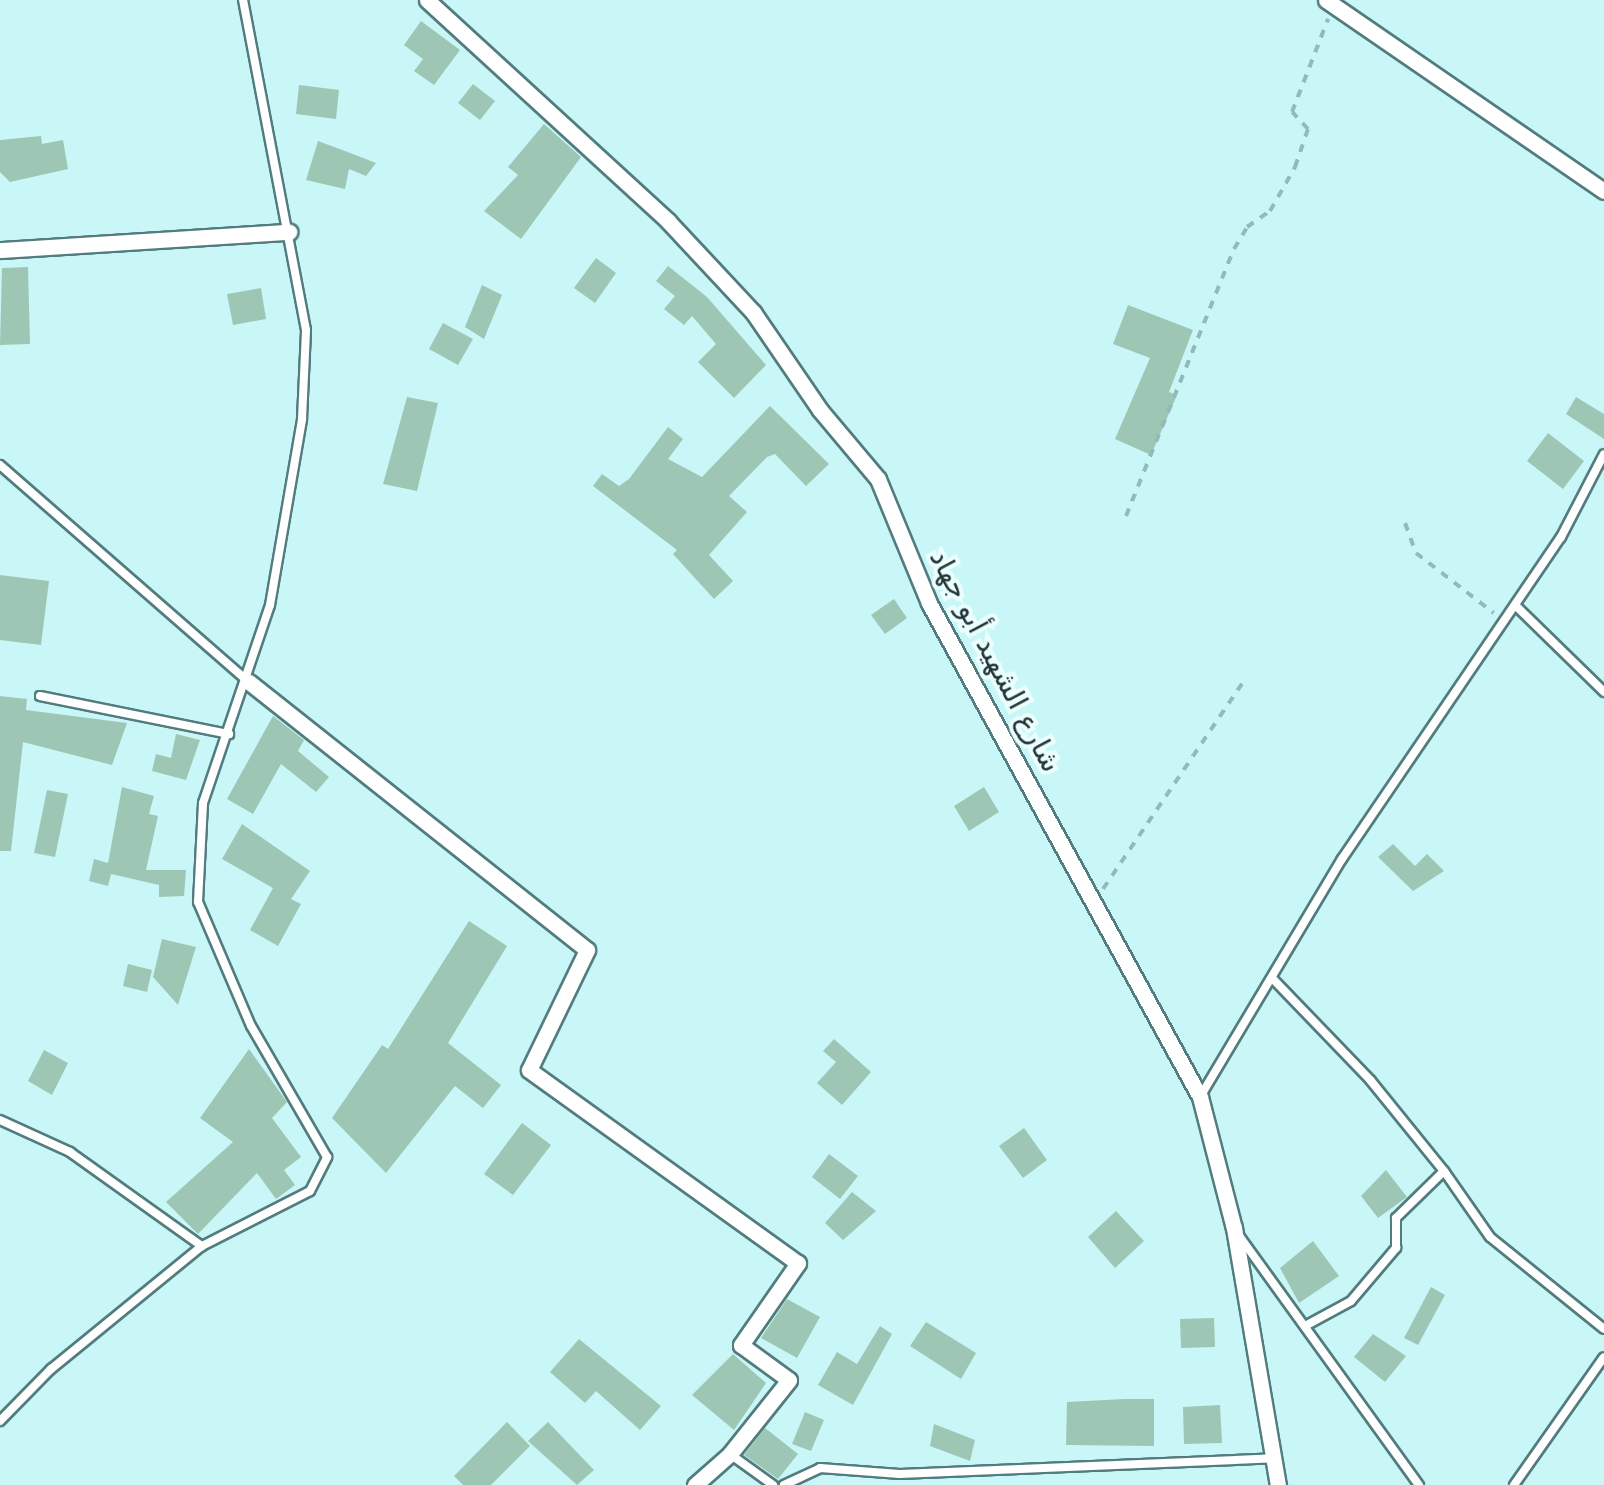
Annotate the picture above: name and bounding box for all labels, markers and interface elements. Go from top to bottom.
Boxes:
street label: شارع الشهيد أبو جهاد [922,544,1068,778]

